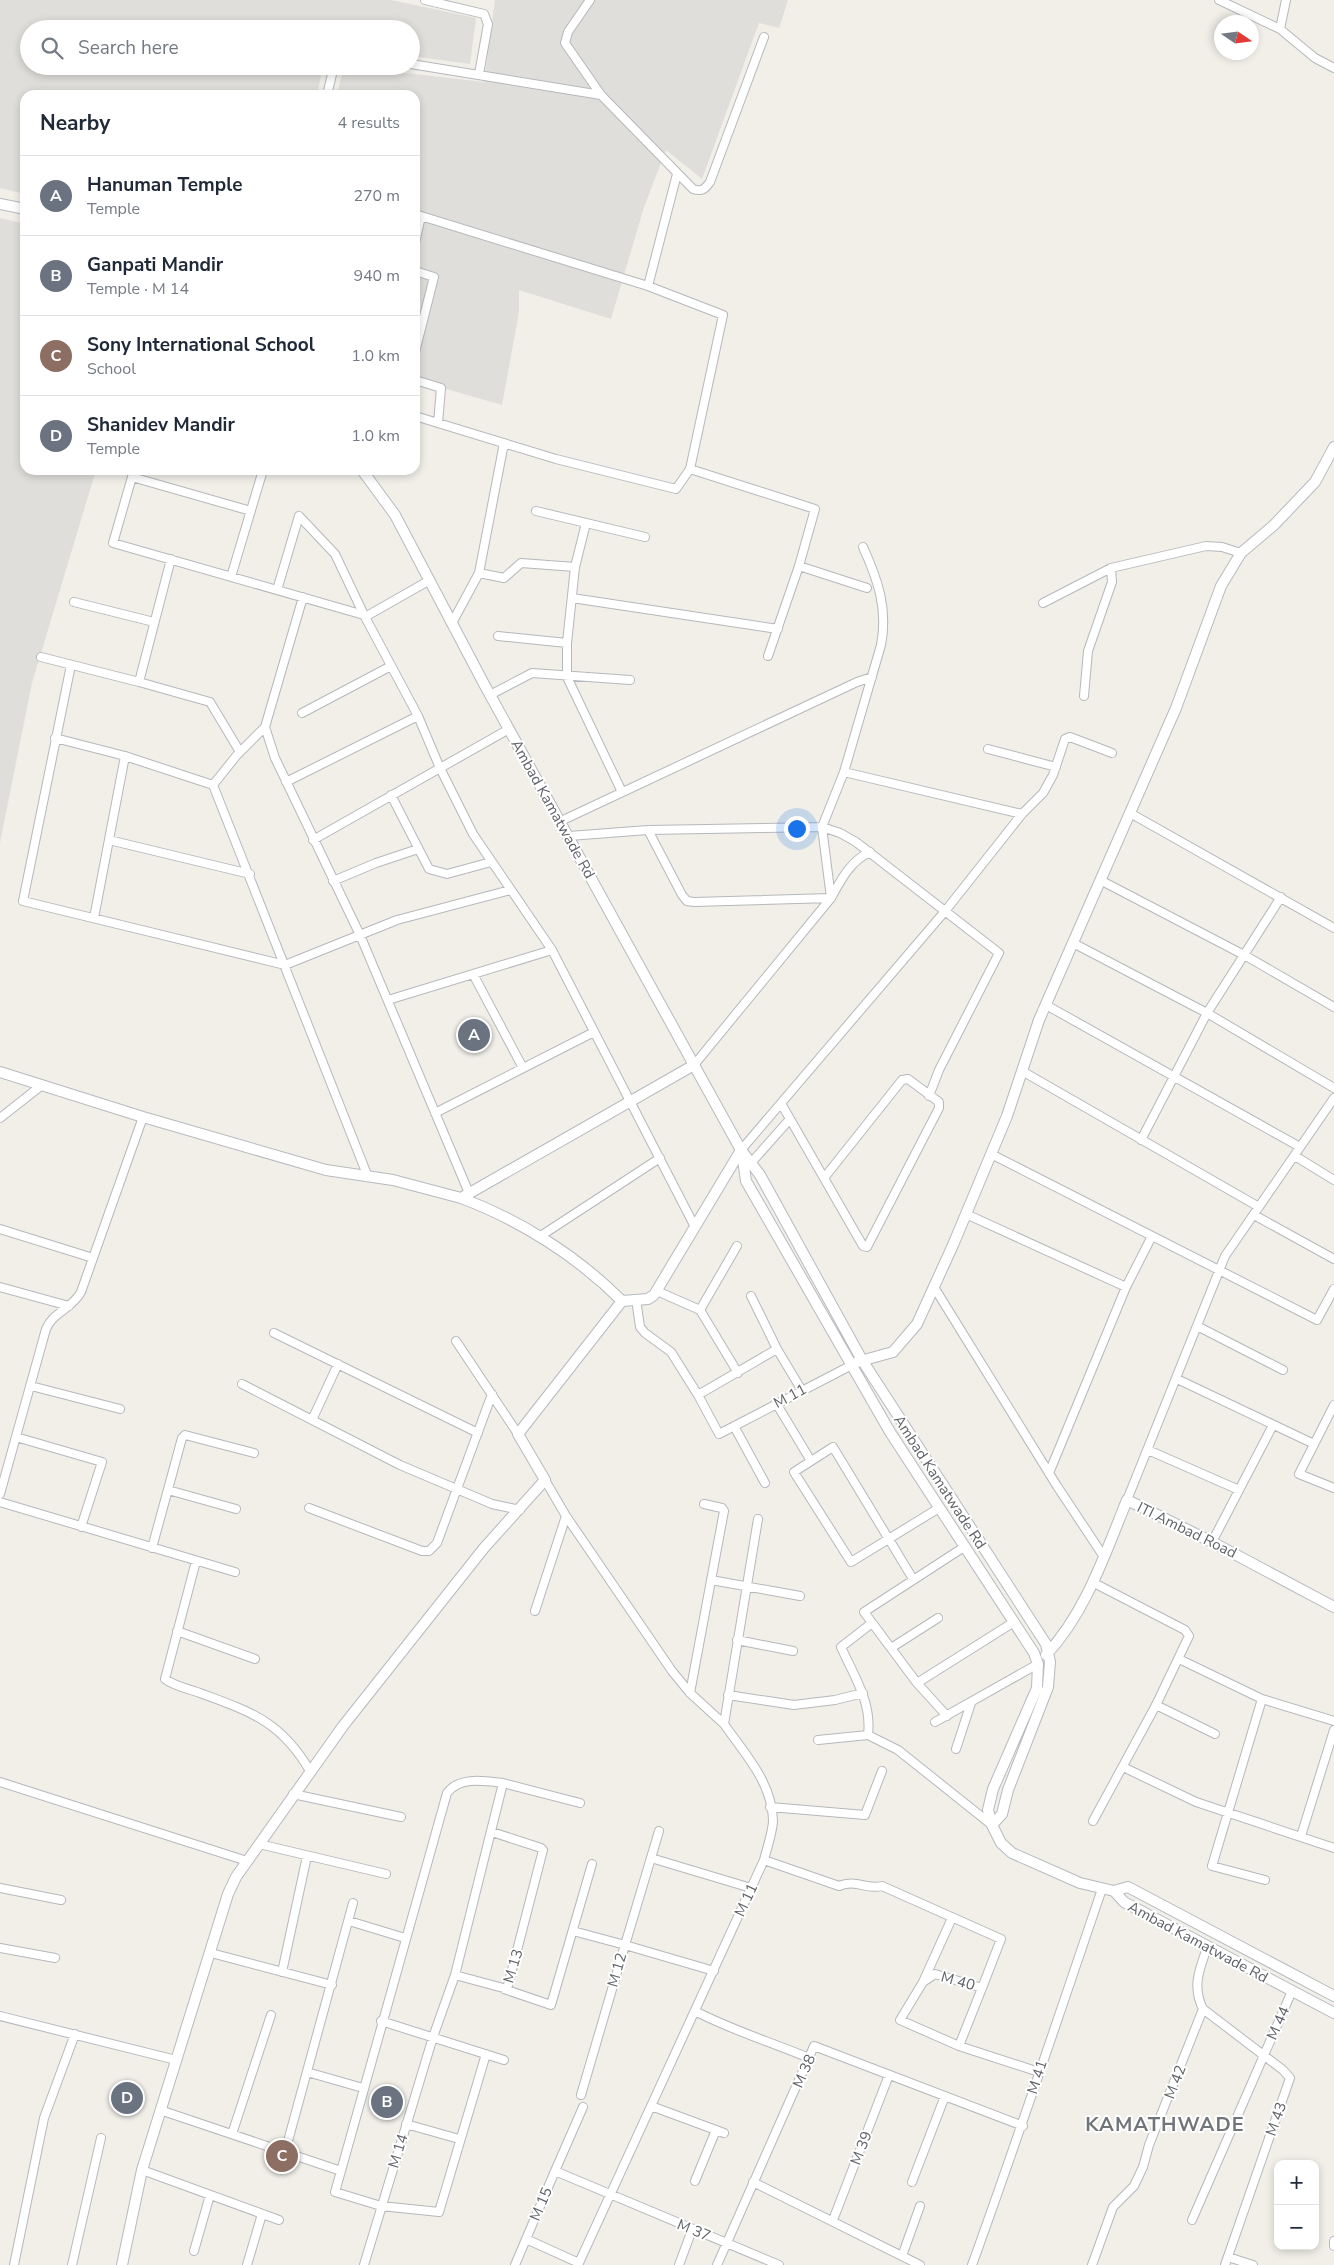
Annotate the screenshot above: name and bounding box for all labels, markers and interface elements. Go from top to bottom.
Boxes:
north arrow [1214,15,1259,60]
search box [20,20,420,75]
icon: search [38,34,66,62]
text: Search here [78,35,179,61]
text: Nearby [40,109,110,137]
text: 4 results [338,112,400,134]
text: Hanuman Temple [87,172,242,198]
text: A [50,185,62,207]
text: 270 m [353,185,400,207]
text: Temple [87,198,140,220]
text: Ganpati Mandir [87,252,223,278]
text: B [50,265,62,287]
text: 940 m [353,265,400,287]
text: Temple · M 14 [87,278,189,300]
text: Sony International School [87,332,315,358]
text: C [51,345,61,367]
text: 1.0 km [351,345,400,367]
text: School [87,358,136,380]
text: Shanidev Mandir [87,412,235,438]
text: D [50,425,62,447]
text: 1.0 km [351,425,400,447]
text: Temple [87,438,140,460]
street label: Ambad Kamatwade Rd [506,736,600,882]
your location [784,816,810,842]
pin: A [458,1016,490,1054]
street label: M 11 [770,1379,810,1413]
street label: Ambad Kamatwade Rd [889,1411,991,1553]
street label: ITI Ambad Road [1134,1497,1240,1563]
street label: M 11 [730,1880,762,1920]
street label: Ambad Kamatwade Rd [1124,1897,1272,1987]
street label: M 13 [498,1946,528,1986]
street label: M 12 [603,1951,631,1989]
street label: M 40 [939,1967,977,1995]
street label: M 44 [1262,2003,1294,2043]
street label: M 38 [788,2051,820,2091]
street label: M 41 [1022,2057,1052,2097]
street label: M 42 [1159,2062,1191,2102]
pin: D [111,2079,143,2117]
pin: B [371,2083,403,2121]
street label: M 43 [1261,2099,1291,2139]
district label: KAMATHWADE [1085,2111,1245,2138]
street label: M 39 [845,2128,877,2168]
street label: M 14 [383,2131,413,2171]
pin: C [266,2137,298,2175]
map controls [1274,2160,1319,2250]
button: + [1274,2160,1319,2205]
street label: M 15 [525,2184,557,2224]
button: − [1274,2205,1319,2250]
street label: M 37 [674,2214,714,2246]

